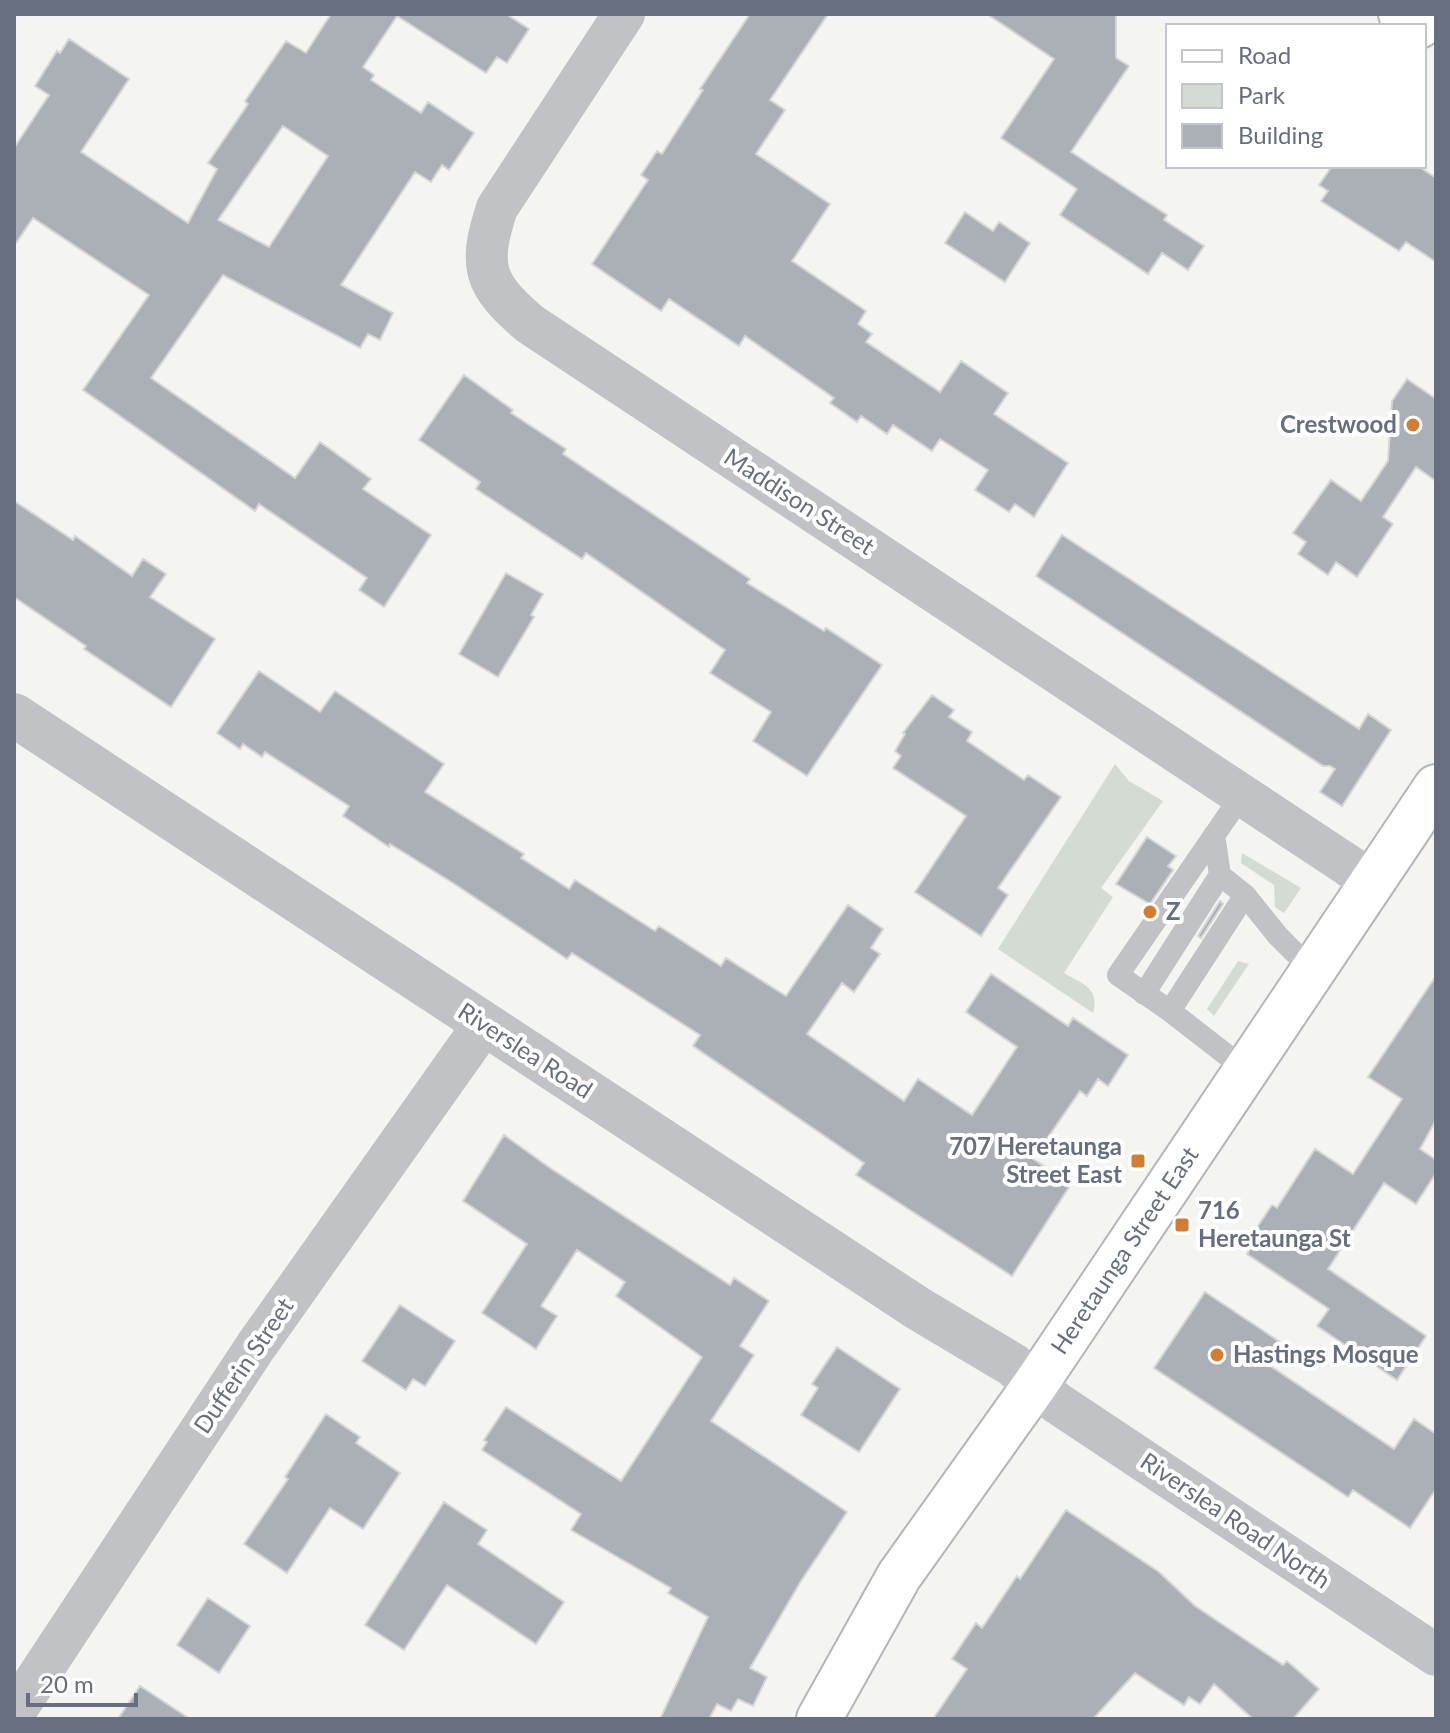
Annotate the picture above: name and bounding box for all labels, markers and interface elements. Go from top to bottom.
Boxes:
legend [1166,24,1426,168]
text: Road [1238,40,1291,69]
text: Park [1238,80,1286,109]
text: Building [1238,120,1323,149]
place label: Crestwood [1280,409,1397,438]
marker: Crestwood [1404,416,1422,434]
street label: Maddison Street [719,441,881,560]
place label: Z [1166,896,1181,925]
marker: Z [1141,903,1159,921]
street label: Riverslea Road [453,996,598,1104]
place label: 707 Heretaunga Street East [949,1131,1122,1188]
street label: Heretaunga Street East [1044,1140,1204,1359]
marker: 707 Heretaunga Street East [1129,1152,1147,1170]
place label: 716 Heretaunga St [1198,1195,1351,1252]
marker: 716 Heretaunga St [1173,1216,1191,1234]
street label: Dufferin Street [187,1292,299,1438]
place label: Hastings Mosque [1233,1339,1419,1368]
marker: Hastings Mosque [1208,1346,1226,1364]
street label: Riverslea Road North [1136,1446,1336,1594]
scale bar [28,1657,136,1707]
text: 20 m [40,1669,94,1698]

